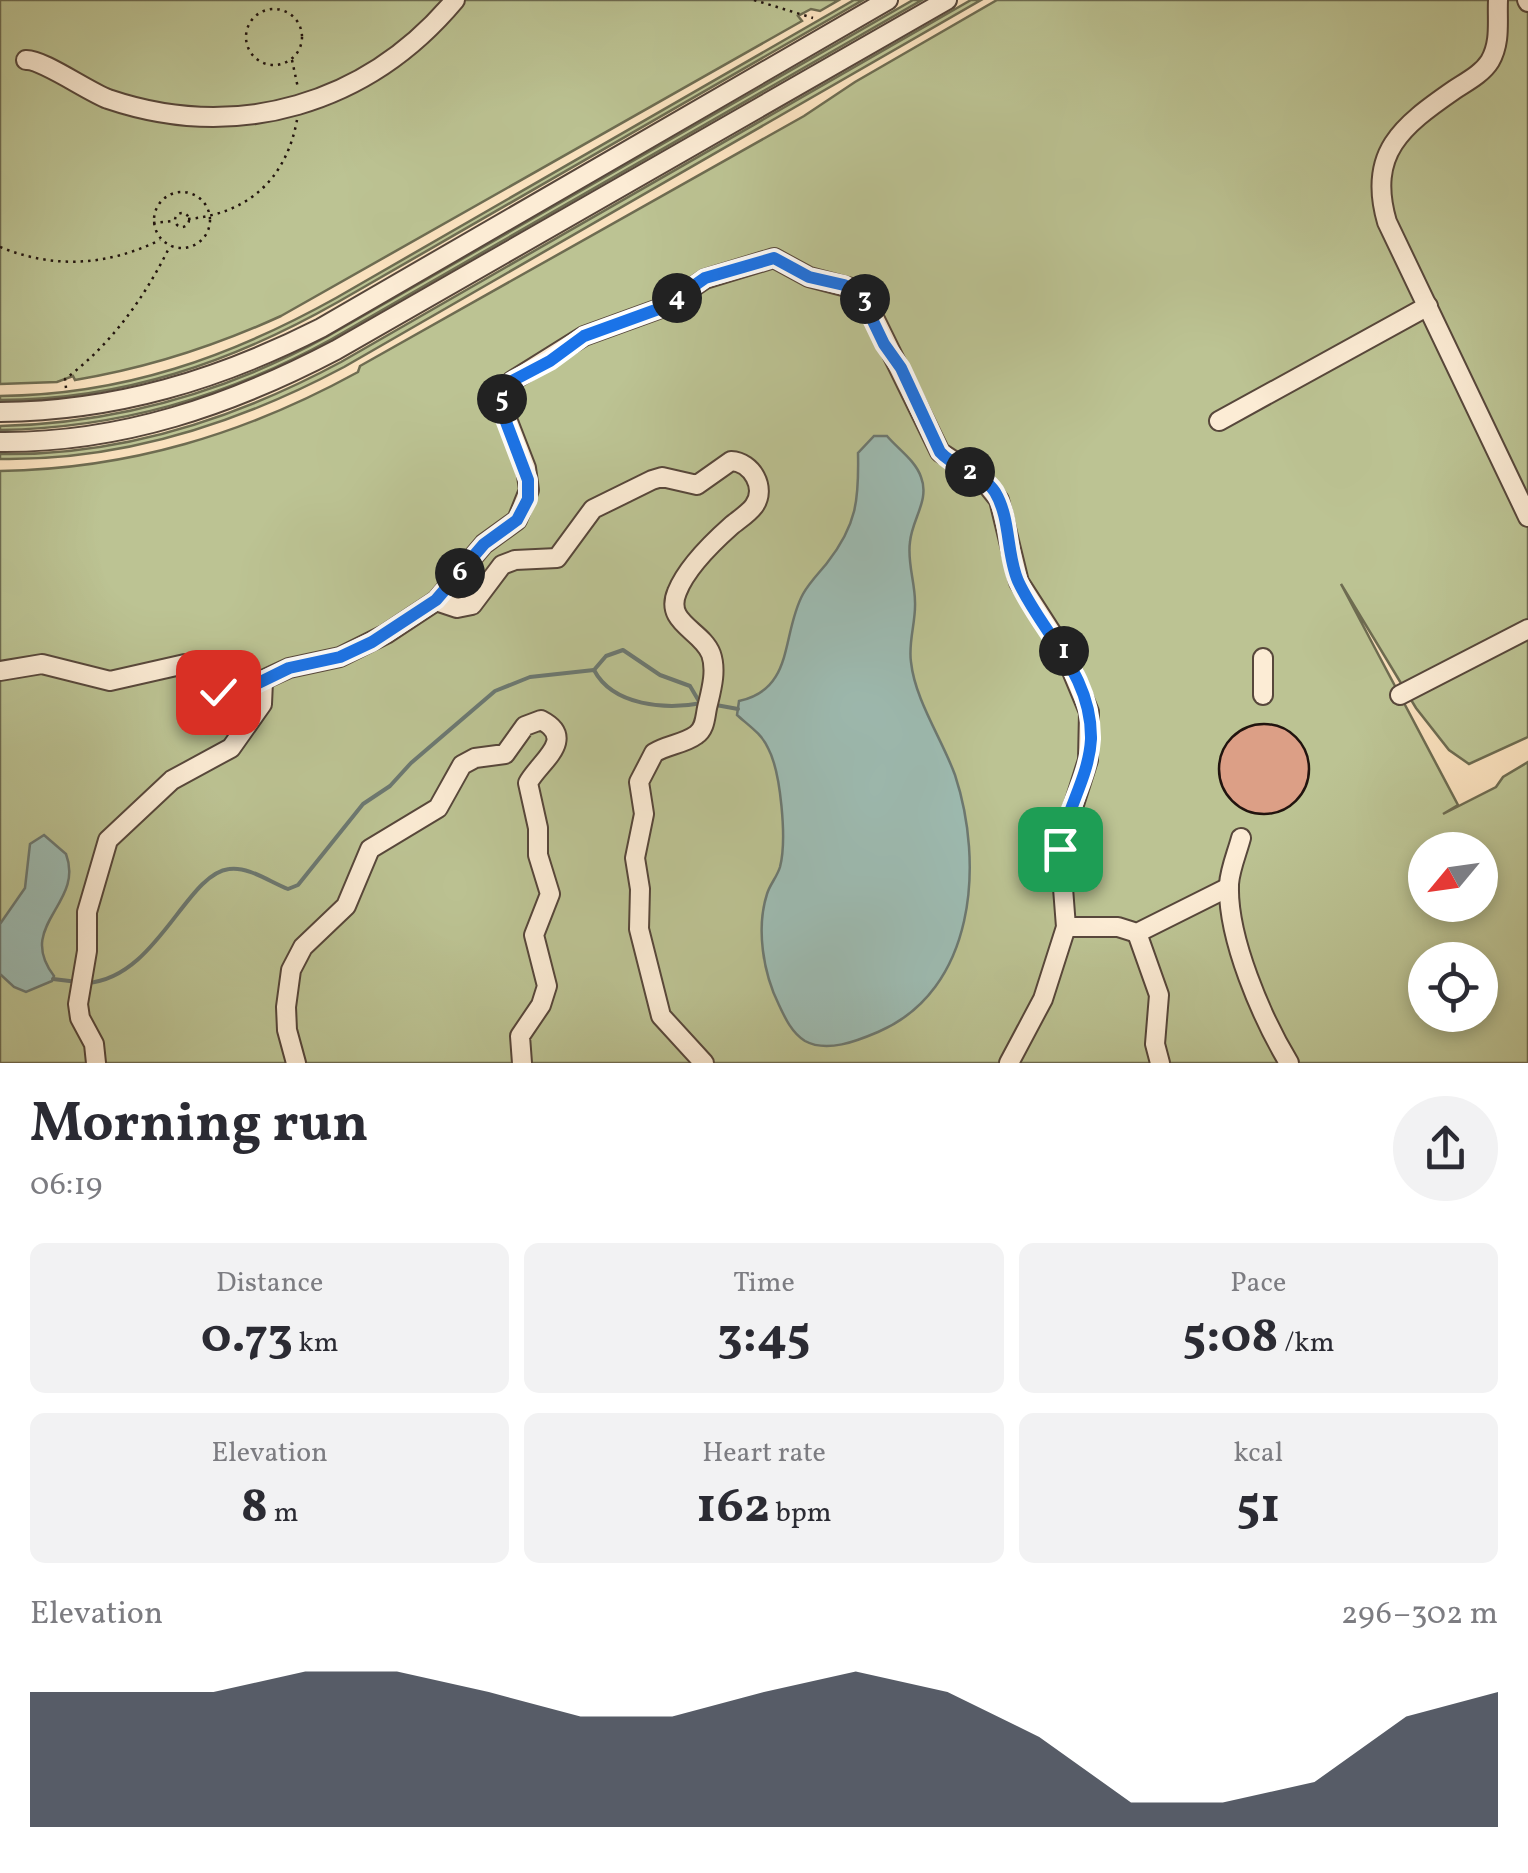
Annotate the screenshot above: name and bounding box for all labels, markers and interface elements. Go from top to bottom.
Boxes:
pin: 4 [652,273,702,323]
pin: 3 [840,274,890,324]
text: 4 [669,278,685,317]
text: 3 [858,279,872,318]
pin: 5 [477,374,527,424]
text: 5 [495,379,509,418]
pin: 2 [945,447,995,497]
text: 2 [963,452,977,491]
pin: 6 [435,548,485,598]
text: 6 [452,553,468,592]
pin: 1 [1039,626,1089,676]
text: 1 [1058,631,1070,670]
pin [176,650,261,735]
icon: check [191,665,246,720]
pin [1018,807,1103,892]
icon: arrive [1033,822,1088,877]
north arrow [1408,832,1498,922]
map controls [1408,832,1498,1032]
button: locate [1408,942,1498,1032]
text: Morning run [30,1088,369,1164]
button: share [1393,1096,1498,1201]
text: 06:19 [30,1164,102,1208]
text: Distance [216,1264,323,1303]
text: Time [733,1264,795,1303]
text: Pace [1230,1264,1286,1303]
text: 0.73 [201,1303,293,1373]
text: 3:45 [717,1303,811,1373]
text: 5:08 [1182,1303,1279,1373]
text: km [293,1324,339,1363]
text: /km [1279,1324,1334,1363]
text: Elevation [211,1434,328,1473]
text: Heart rate [702,1434,826,1473]
text: kcal [1233,1434,1283,1473]
text: 8 [241,1473,268,1543]
text: 162 [696,1473,770,1543]
text: 51 [1236,1473,1280,1543]
text: m [268,1494,298,1533]
text: bpm [770,1494,832,1533]
text: Elevation [30,1593,163,1637]
text: 296–302 m [1341,1593,1498,1637]

